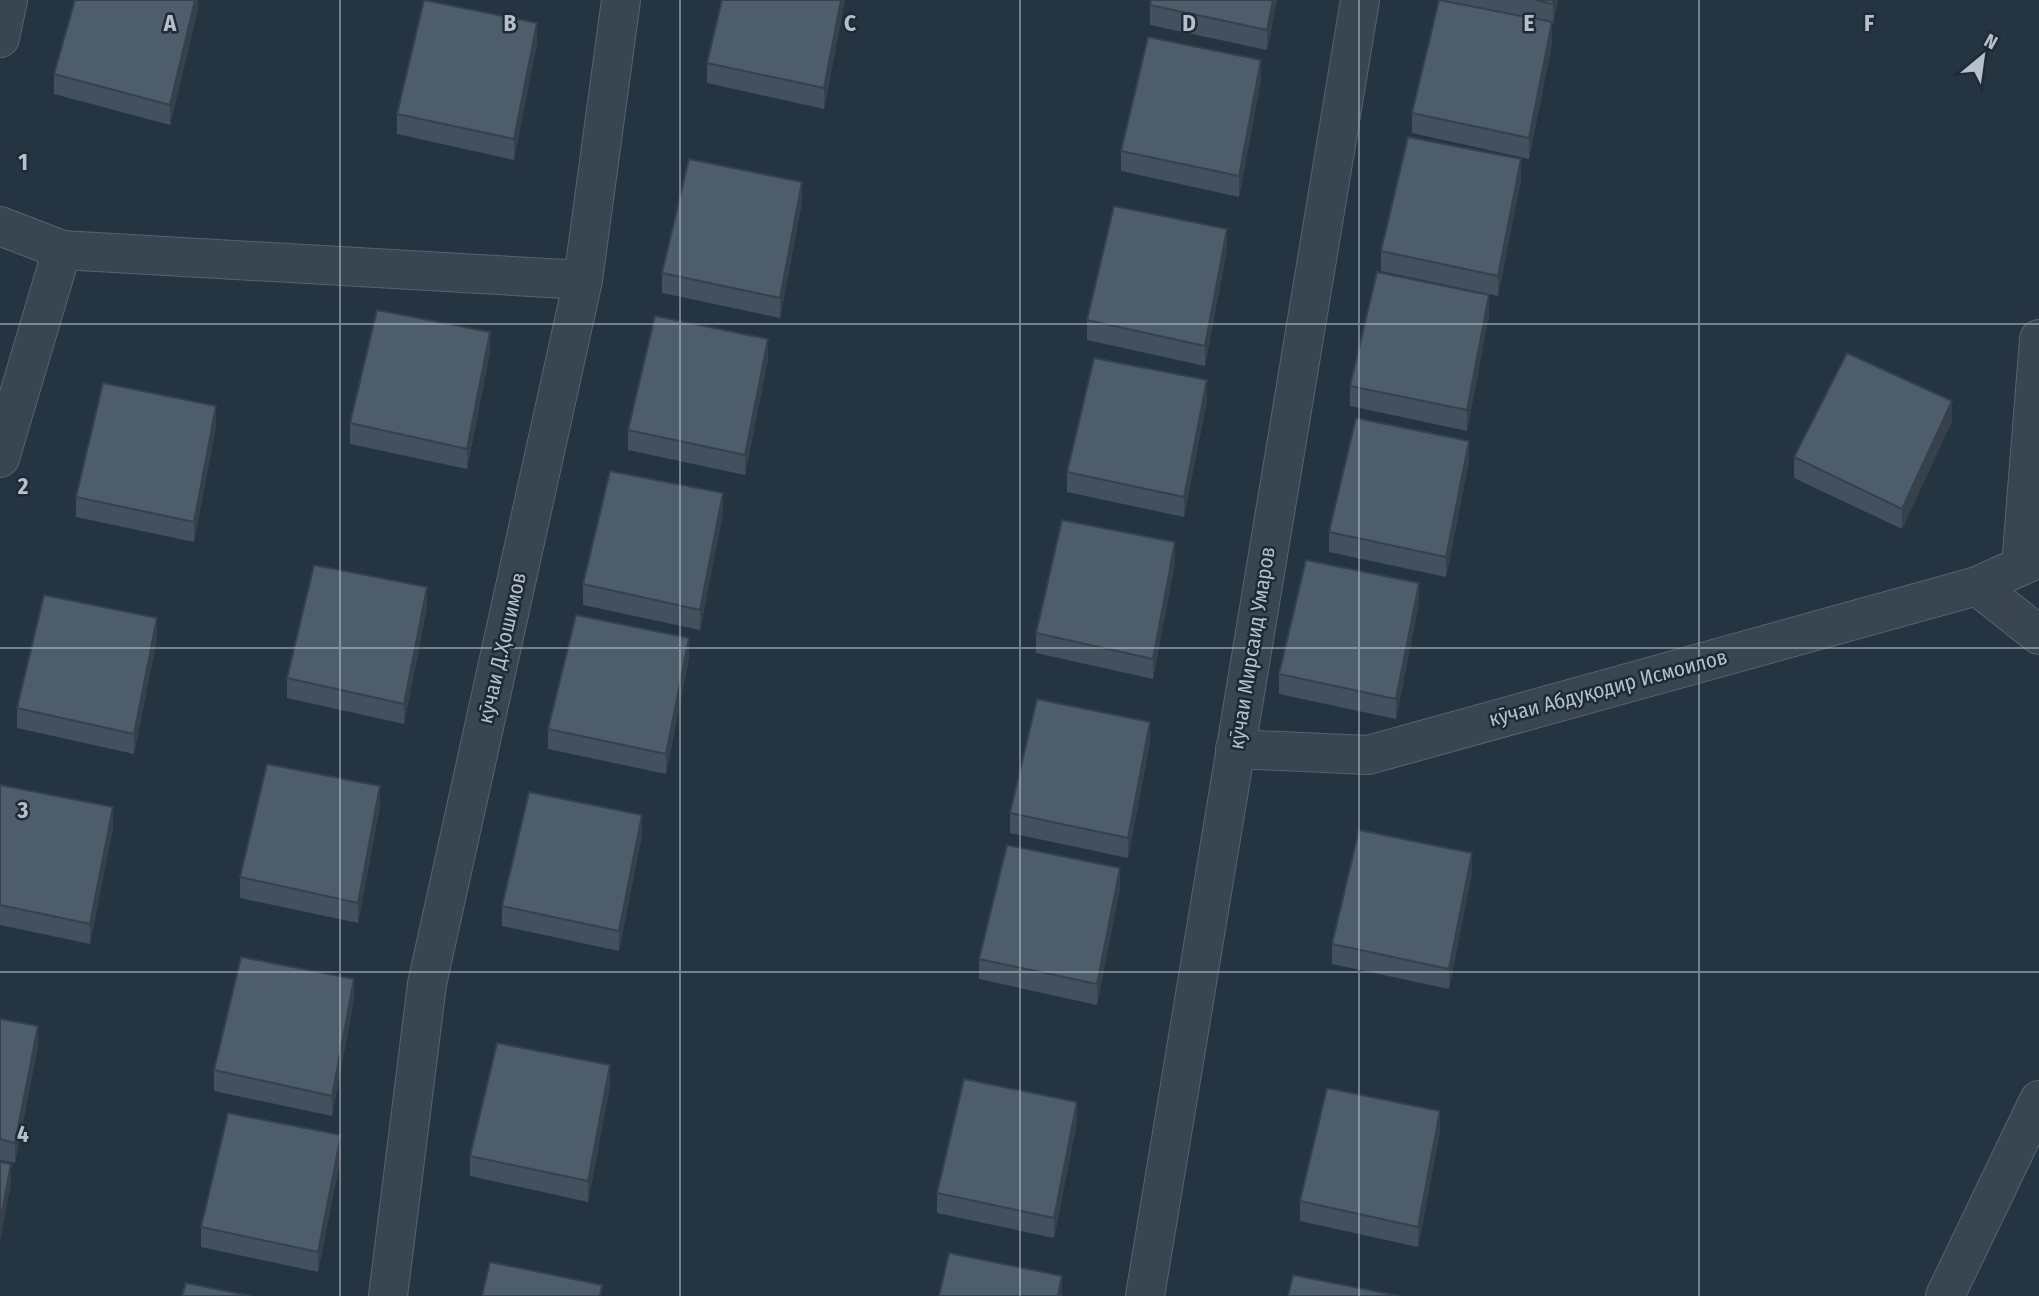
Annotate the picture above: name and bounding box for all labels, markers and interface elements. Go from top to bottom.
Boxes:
text: A [163,9,177,37]
text: B [504,9,517,37]
text: C [844,9,856,37]
text: D [1182,9,1196,37]
text: E [1524,9,1535,37]
text: F [1864,9,1874,37]
north arrow [1948,21,2018,91]
text: N [1980,29,2002,54]
text: 1 [18,148,28,176]
text: 2 [17,472,29,500]
street label: кӯчаи Мирсаид Умаров [1223,545,1281,751]
street label: кӯчаи Д.Ҳошимов [472,570,532,726]
street label: кӯчаи Абдуқодир Исмоилов [1486,644,1730,732]
text: 3 [17,796,29,824]
text: 4 [17,1120,29,1148]

